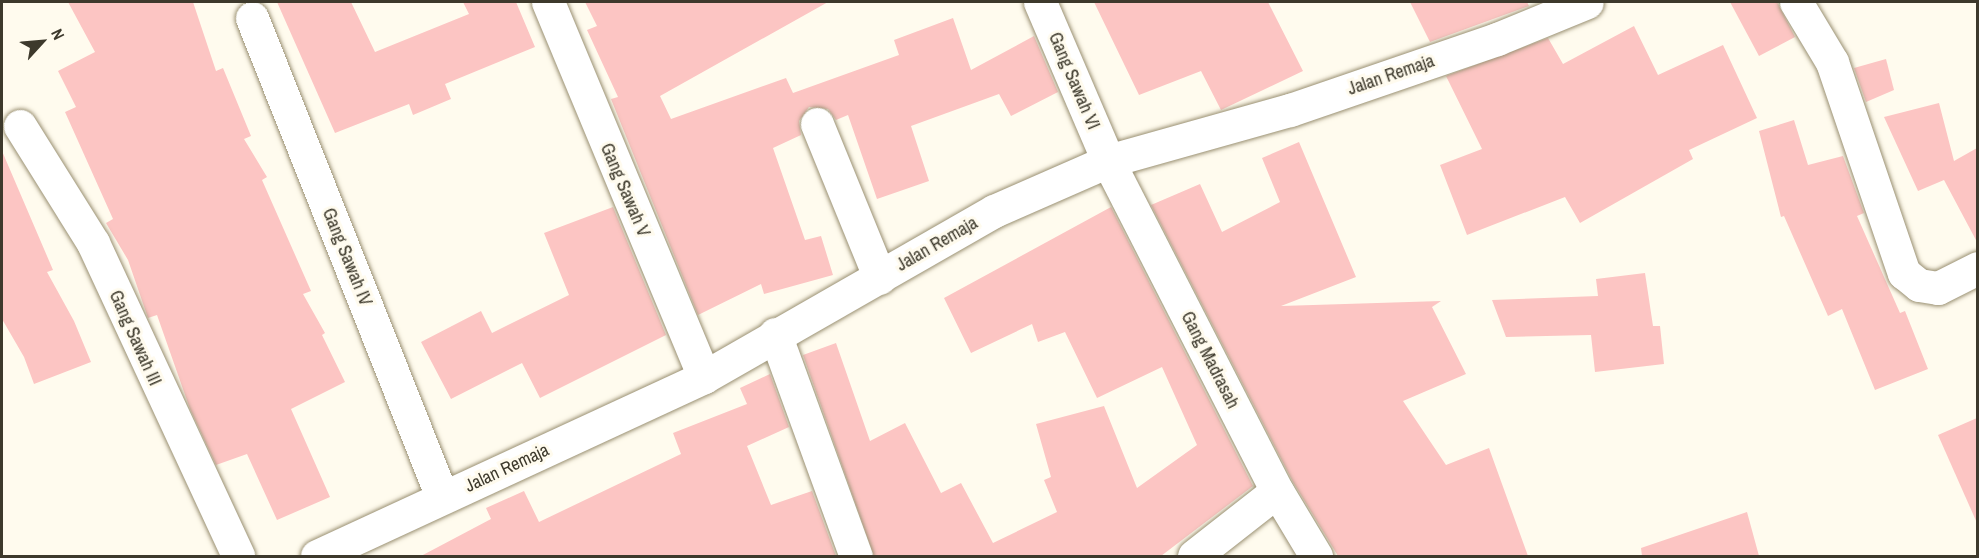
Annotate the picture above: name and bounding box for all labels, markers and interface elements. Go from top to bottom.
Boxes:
north arrow [12,12,72,72]
text: N [46,25,70,43]
street label: Gang Sawah VI [1044,29,1104,133]
street label: Jalan Remaja [1345,50,1437,100]
street label: Gang Sawah V [596,140,654,240]
street label: Gang Sawah IV [318,205,376,309]
street label: Jalan Remaja [893,212,981,276]
street label: Gang Sawah III [104,287,166,389]
street label: Gang Madrasah [1176,308,1244,412]
street label: Jalan Remaja [462,439,552,497]

